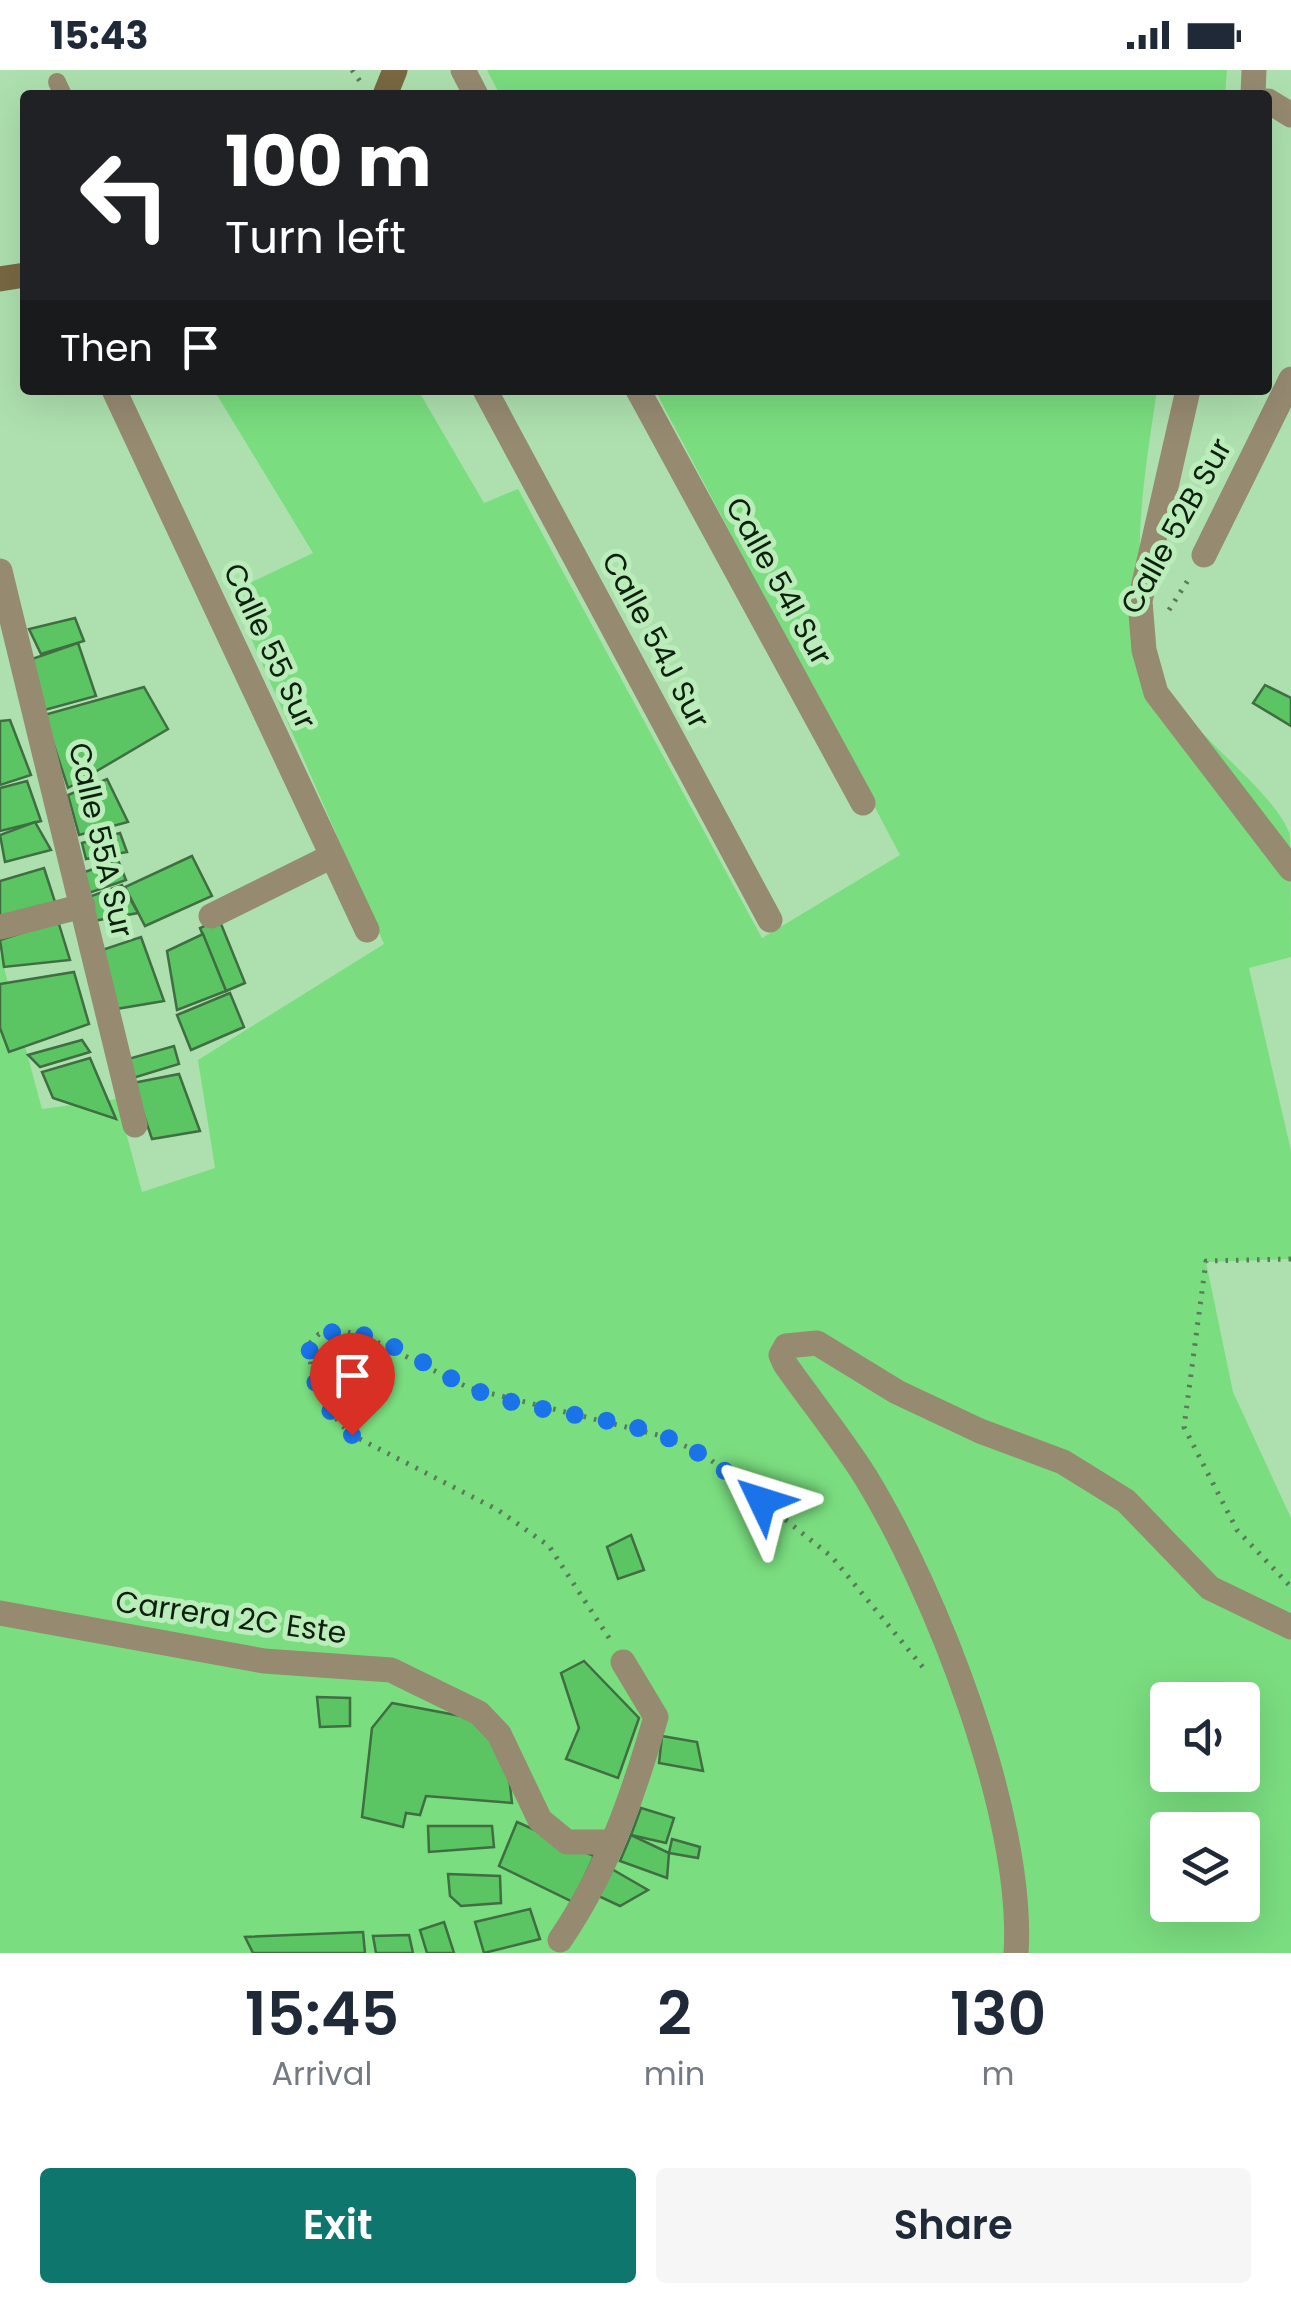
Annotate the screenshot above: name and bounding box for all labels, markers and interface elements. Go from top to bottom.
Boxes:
text: 15:43 [50,9,149,62]
text: 100 m [225,112,432,211]
icon: left [60,130,190,260]
text: Turn left [225,206,406,269]
icon: arrive [173,320,228,375]
text: Then [60,321,153,374]
street label: Calle 52B Sur [1110,430,1242,622]
street label: Calle 54I Sur [715,489,843,673]
street label: Calle 54J Sur [591,544,721,736]
street label: Calle 55 Sur [213,556,327,736]
street label: Calle 55A Sur [58,738,144,942]
pin [310,1333,395,1436]
icon: arrive [325,1348,380,1403]
position arrow [710,1449,814,1553]
street label: Carrera 2C Este [113,1580,349,1654]
map controls [1150,1682,1260,1922]
button: sound [1150,1682,1260,1792]
button: layers [1150,1812,1260,1922]
text: 15:45 [245,1972,399,2056]
text: 2 [657,1972,692,2056]
text: 130 [950,1972,1046,2056]
text: Arrival [272,2051,372,2096]
text: min [644,2051,705,2096]
text: m [982,2051,1015,2096]
button: Exit [40,2168,636,2283]
button: Share [656,2168,1251,2283]

